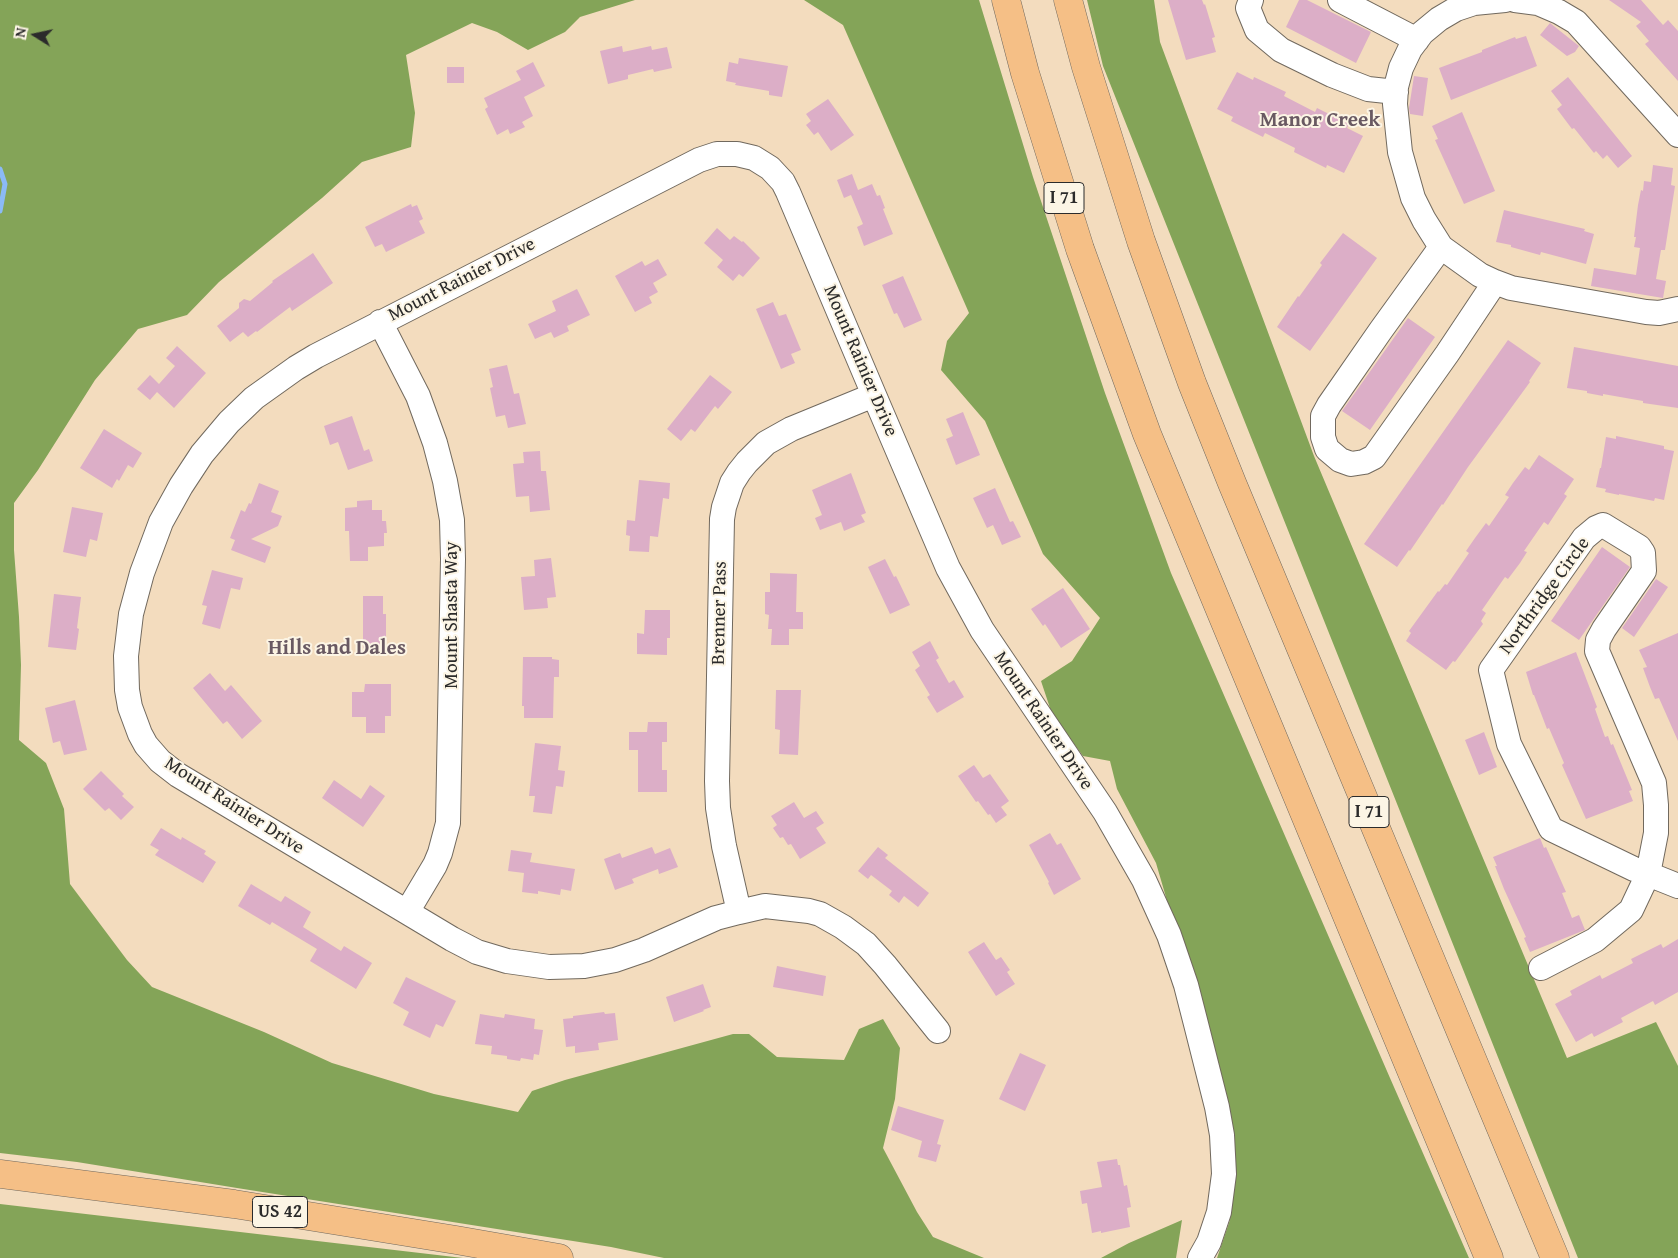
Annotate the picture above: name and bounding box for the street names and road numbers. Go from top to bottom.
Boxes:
road number: I 71 [1044,182,1084,214]
street label: Mount Rainier Drive [385,233,539,327]
street label: Mount Rainier Drive [818,282,902,440]
street label: Northridge Circle [1495,533,1595,659]
street label: Mount Shasta Way [441,541,463,689]
street label: Brenner Pass [708,561,732,665]
street label: Mount Rainier Drive [988,648,1098,794]
street label: Mount Rainier Drive [160,752,308,860]
road number: I 71 [1349,796,1389,828]
road number: US 42 [252,1196,308,1228]

